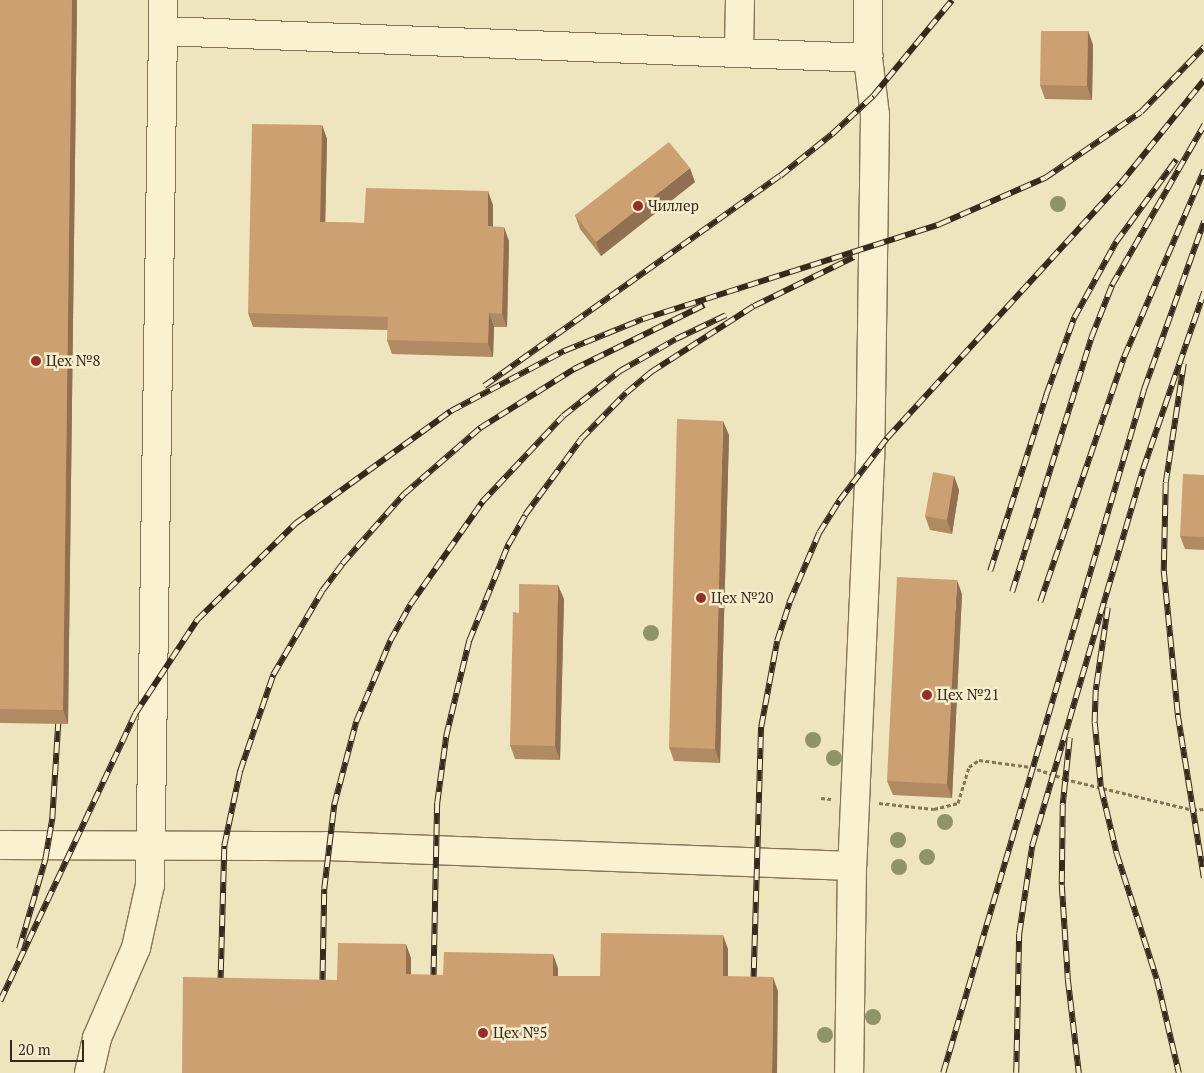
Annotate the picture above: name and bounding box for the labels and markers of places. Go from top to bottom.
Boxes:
place label: Чиллер [648,197,699,215]
marker: Чиллер [632,200,644,212]
place label: Цех №8 [46,352,101,370]
marker: Цех №8 [30,355,42,367]
place label: Цех №20 [711,589,774,607]
marker: Цех №20 [695,592,707,604]
place label: Цех №21 [937,686,1000,704]
marker: Цех №21 [921,689,933,701]
place label: Цех №5 [493,1024,548,1042]
marker: Цех №5 [477,1027,489,1039]

